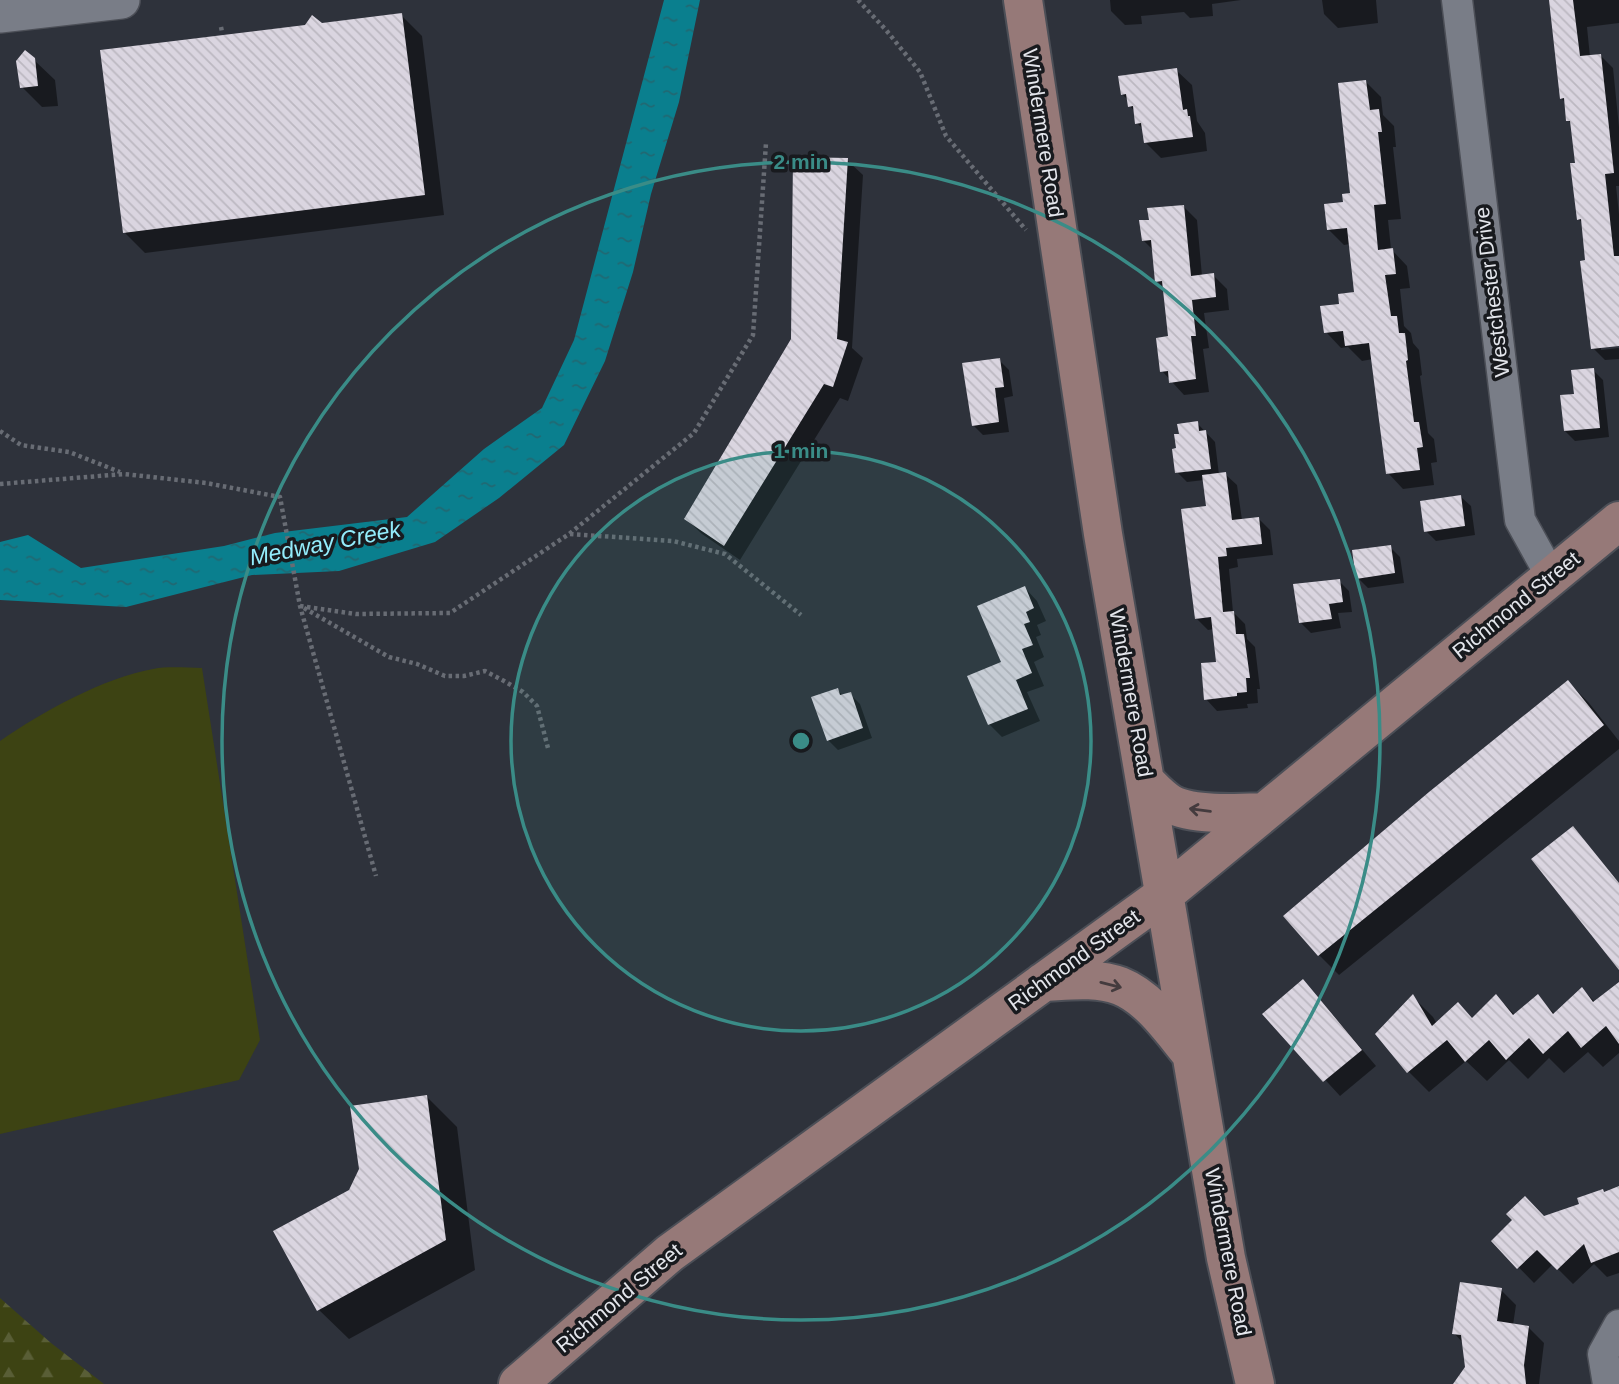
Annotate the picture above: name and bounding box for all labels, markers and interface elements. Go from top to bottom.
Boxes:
street label: Windermere Road [1019,47,1068,219]
text: 2 min [774,150,828,173]
street label: Westchester Drive [1470,206,1513,378]
text: 1 min [774,439,828,462]
water label: Medway Creek [247,515,404,570]
street label: Richmond Street [1448,546,1584,663]
street label: Windermere Road [1105,607,1158,779]
centre of rings [789,729,813,753]
one-way arrow [1190,804,1212,817]
street label: Richmond Street [1004,904,1144,1015]
one-way arrow [1099,979,1122,992]
street label: Windermere Road [1201,1166,1256,1338]
street label: Richmond Street [551,1238,686,1357]

